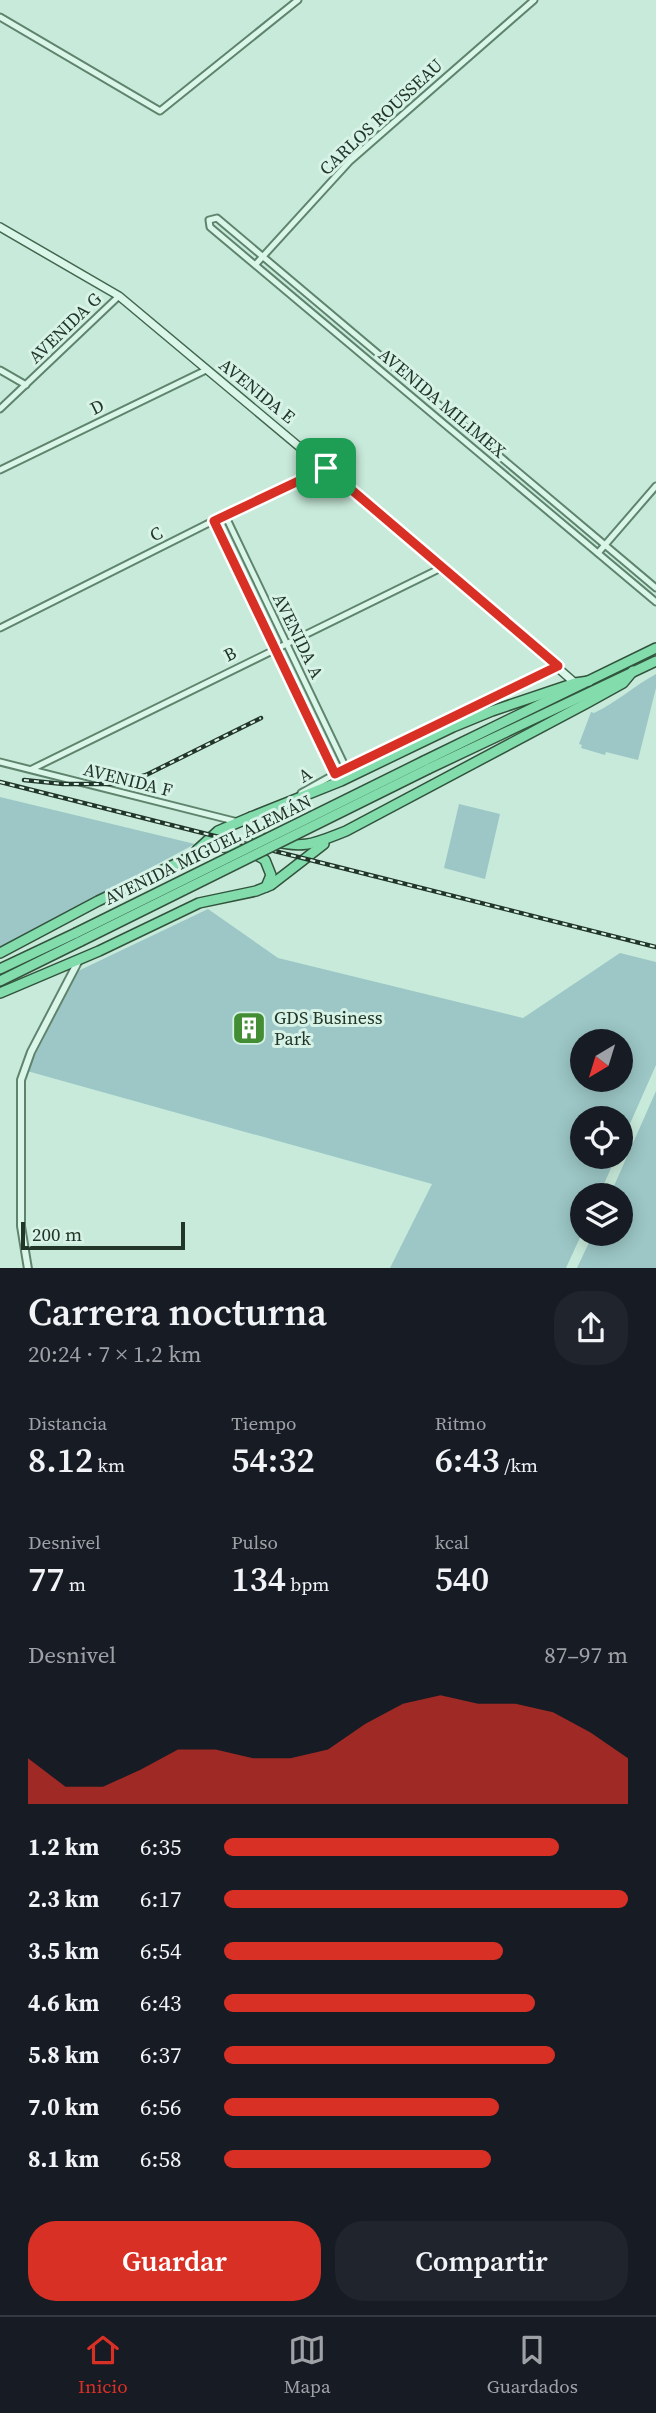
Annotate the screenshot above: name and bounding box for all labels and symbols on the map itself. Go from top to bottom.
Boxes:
street label: CARLOS ROUSSEAU [313,53,448,181]
street label: AVENIDA G [23,286,107,369]
street label: AVENIDA MILIMEX [373,342,512,464]
street label: AVENIDA E [214,352,301,429]
street label: D [86,393,108,421]
pin [296,438,356,498]
street label: C [145,520,167,547]
street label: AVENIDA A [267,589,330,683]
street label: B [219,640,240,667]
street label: AVENIDA F [81,756,175,803]
street label: A [293,761,316,788]
street label: AVENIDA MIGUEL ALEMÁN [100,788,316,911]
place label: GDS Business Park [274,1005,383,1051]
building icon: GDS Business Park [230,1009,268,1047]
north arrow [570,1029,634,1092]
scale bar [21,1220,186,1251]

